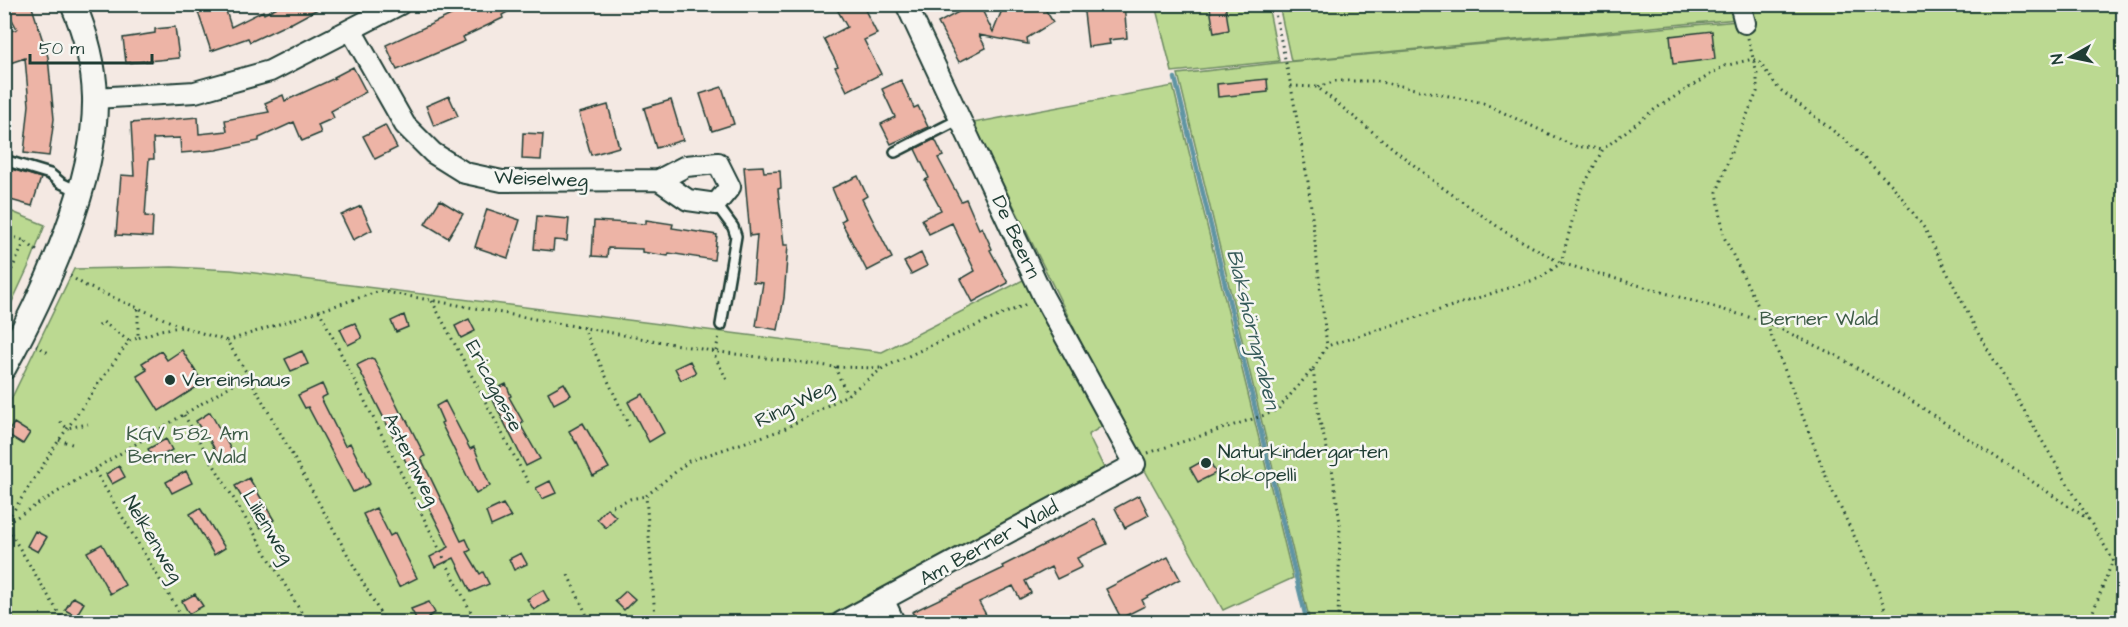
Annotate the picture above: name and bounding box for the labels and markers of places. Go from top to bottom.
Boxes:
place label: Vereinshaus [182,366,291,394]
marker: Vereinshaus [163,373,177,387]
place label: Naturkindergarten Kokopelli [1218,438,1388,489]
marker: Naturkindergarten Kokopelli [1199,456,1213,470]

